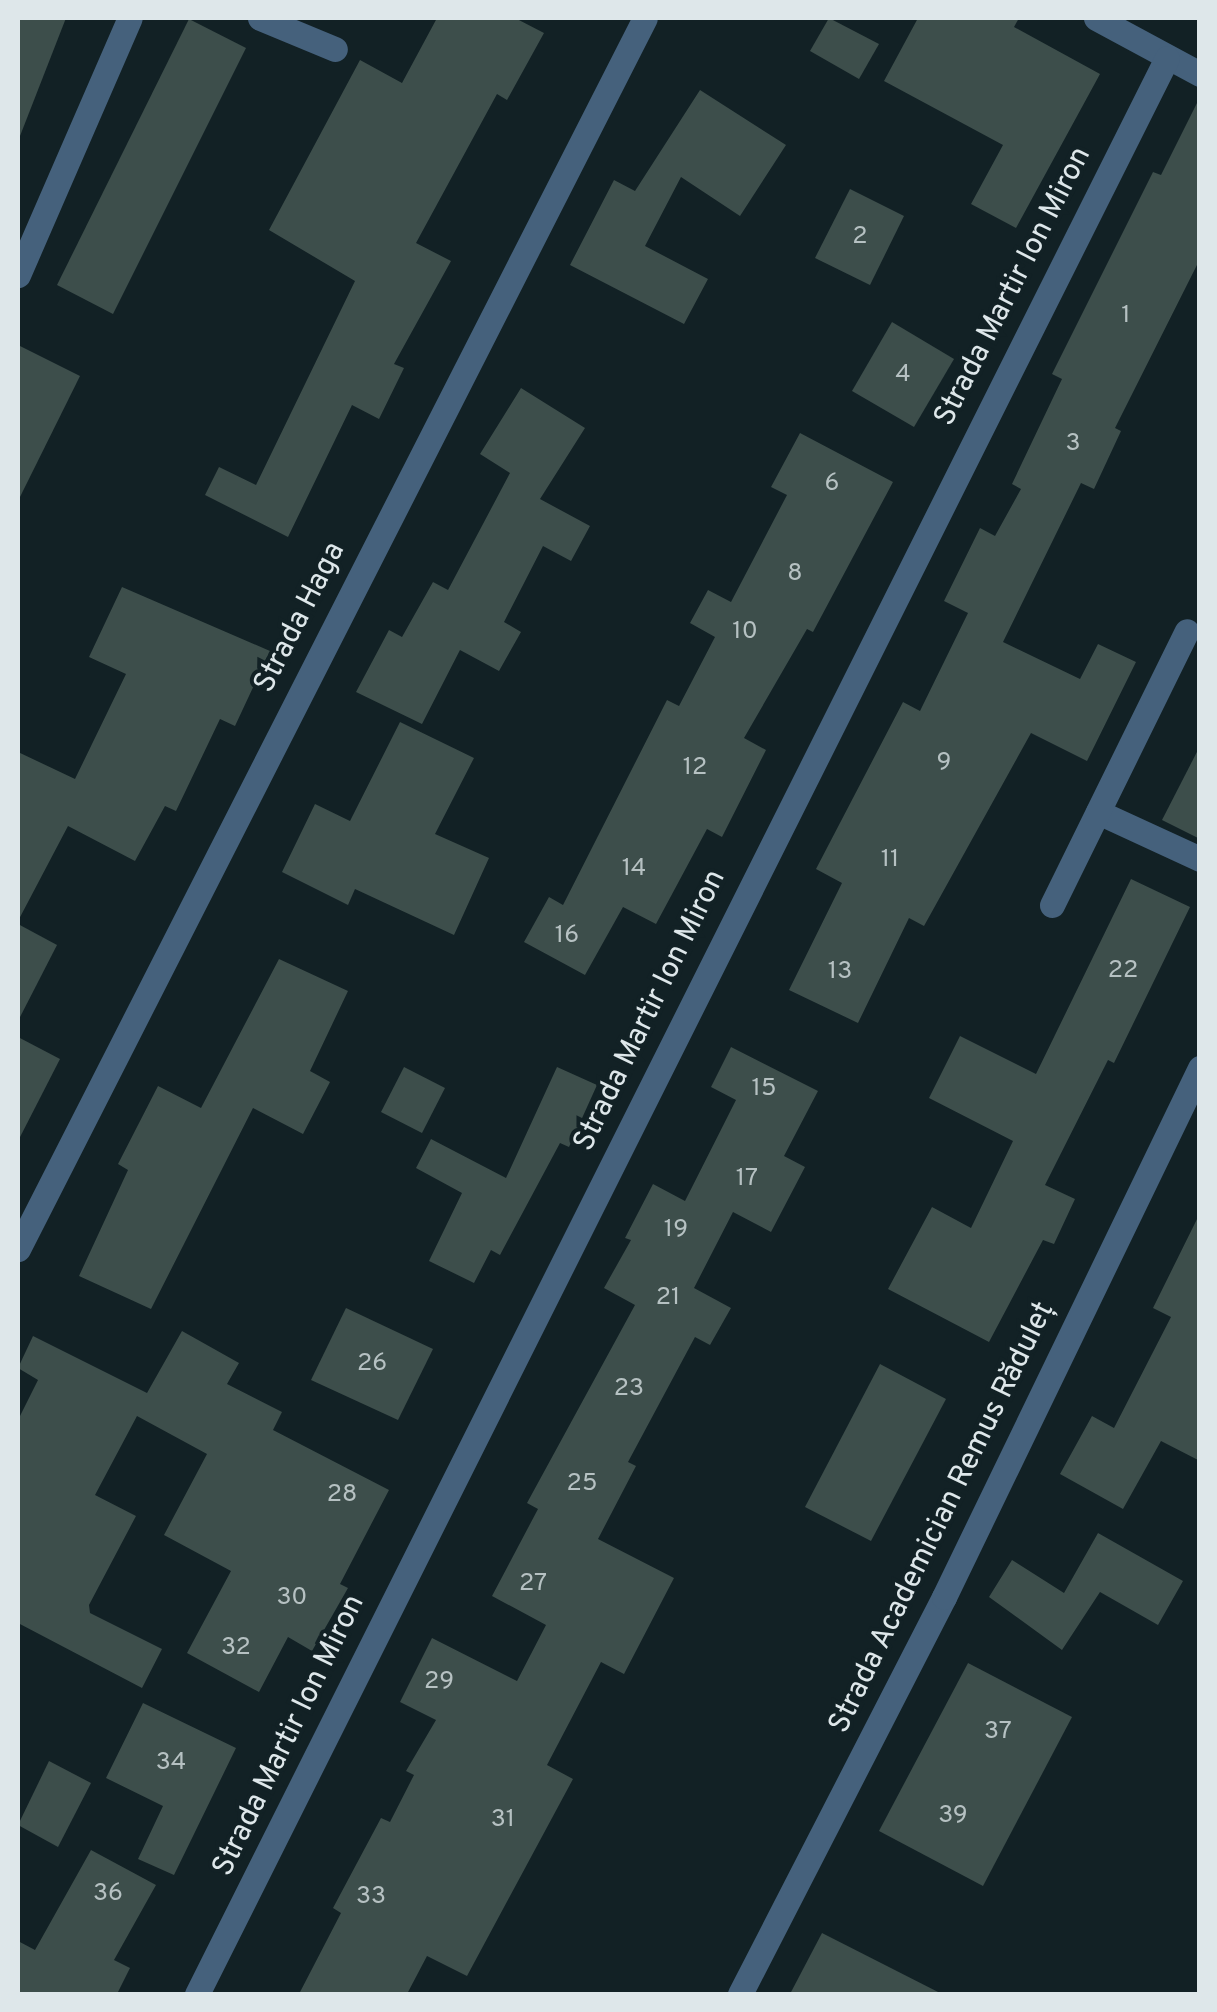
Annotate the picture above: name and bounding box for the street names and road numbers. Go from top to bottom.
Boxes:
street label: Strada Martir Ion Miron [928,141,1100,433]
street label: Strada Haga [248,537,354,699]
street label: Strada Martir Ion Miron [567,864,735,1158]
street label: Strada Academician Remus Răduleț [822,1296,1064,1740]
street label: Strada Martir Ion Miron [206,1589,374,1883]

